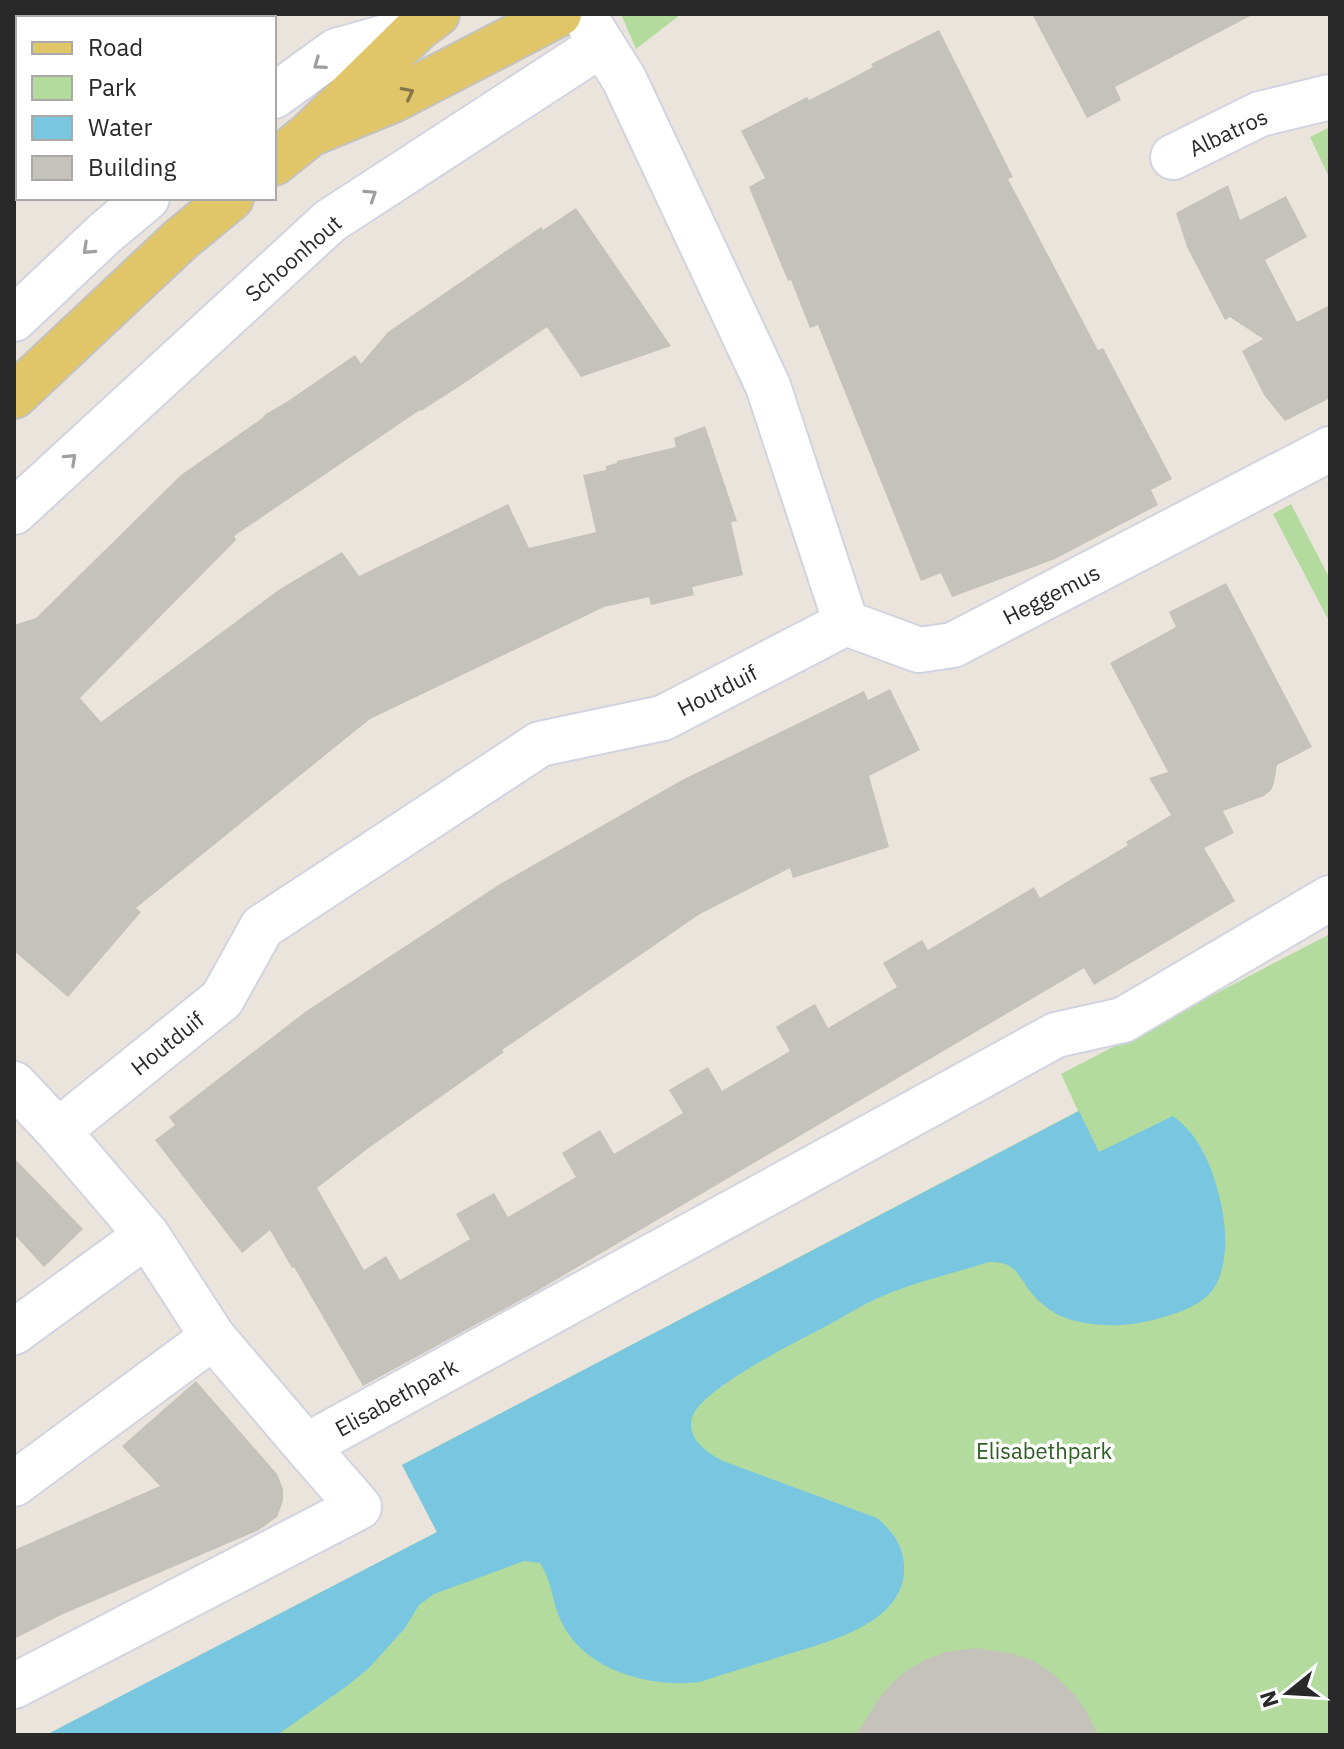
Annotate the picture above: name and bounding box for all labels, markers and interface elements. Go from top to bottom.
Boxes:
legend [16,16,276,200]
text: Road [88,31,143,63]
one-way arrow [313,54,328,69]
text: Park [88,71,137,103]
one-way arrow [399,87,414,102]
street label: Albatros [1184,101,1272,163]
text: Water [88,111,152,143]
text: Building [88,151,176,183]
one-way arrow [362,189,376,204]
street label: Schoonhout [239,208,347,308]
one-way arrow [83,240,97,254]
one-way arrow [62,454,77,468]
street label: Heggemus [998,557,1104,631]
street label: Houtduif [672,658,762,722]
street label: Houtduif [125,1005,209,1081]
street label: Elisabethpark [329,1351,463,1443]
park label: Elisabethpark [976,1436,1112,1465]
north arrow [1248,1653,1328,1733]
text: N [1252,1687,1285,1711]

